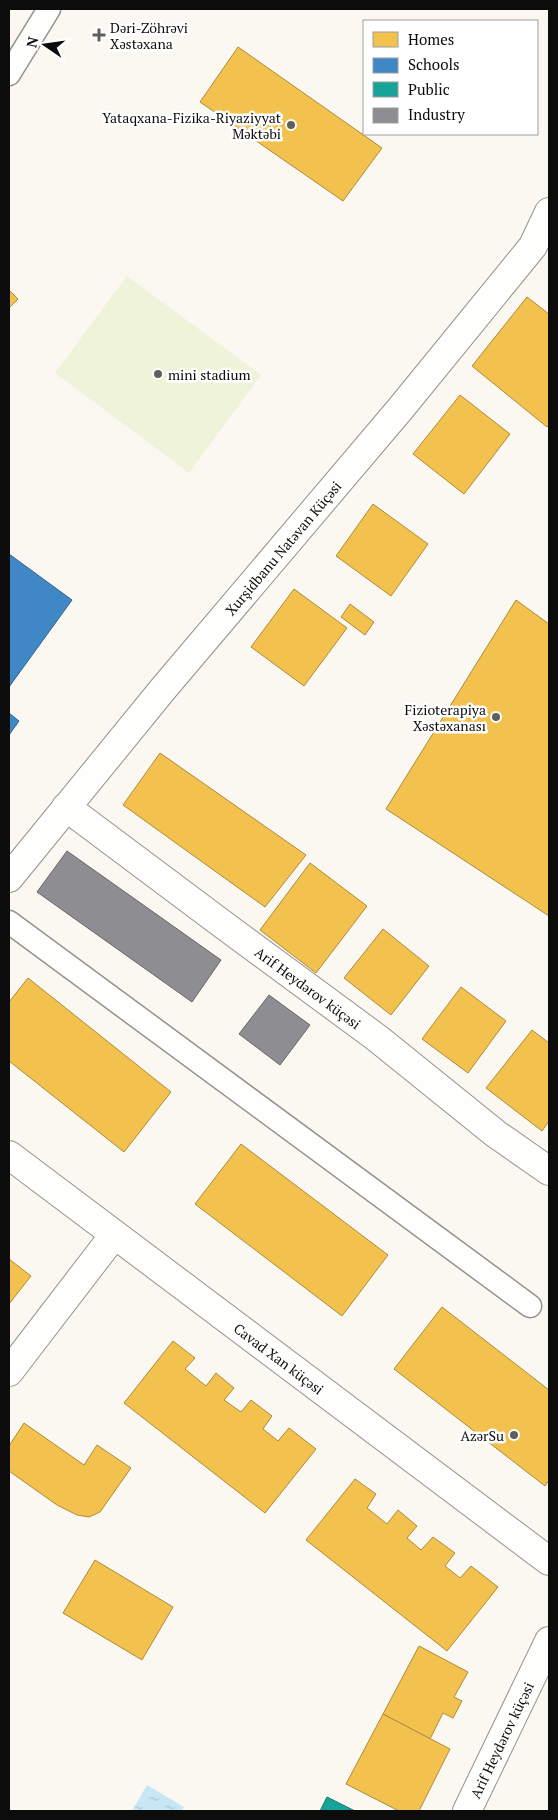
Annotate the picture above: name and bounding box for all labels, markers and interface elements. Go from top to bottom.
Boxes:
place label: Dəri-Zöhrəvi Xəstəxana [110,18,188,53]
north arrow [20,20,70,70]
legend [363,20,538,135]
marker: Dəri-Zöhrəvi Xəstəxana [92,28,106,42]
text: Homes [408,29,454,49]
text: N [21,34,42,49]
text: Schools [408,54,459,74]
text: Public [408,79,450,99]
text: Industry [408,104,465,124]
place label: Yataqxana-Fizika-Riyaziyyat Məktəbi [102,108,282,143]
marker: Yataqxana-Fizika-Riyaziyyat Məktəbi [285,119,297,131]
place label: mini stadium [168,365,251,384]
marker: mini stadium [152,368,164,380]
street label: Xurşidbanu Natəvan Küçəsi [220,477,345,619]
place label: Fizioterapiya Xəstəxanası [405,700,486,735]
marker: Fizioterapiya Xəstəxanası [490,711,502,723]
street label: Arif Heydərov küçəsi [251,942,365,1033]
street label: Cavad Xan küçəsi [230,1318,328,1398]
place label: AzərSu [460,1426,504,1445]
marker: AzərSu [508,1429,520,1441]
street label: Arif Heydərov küçəsi [465,1678,538,1801]

